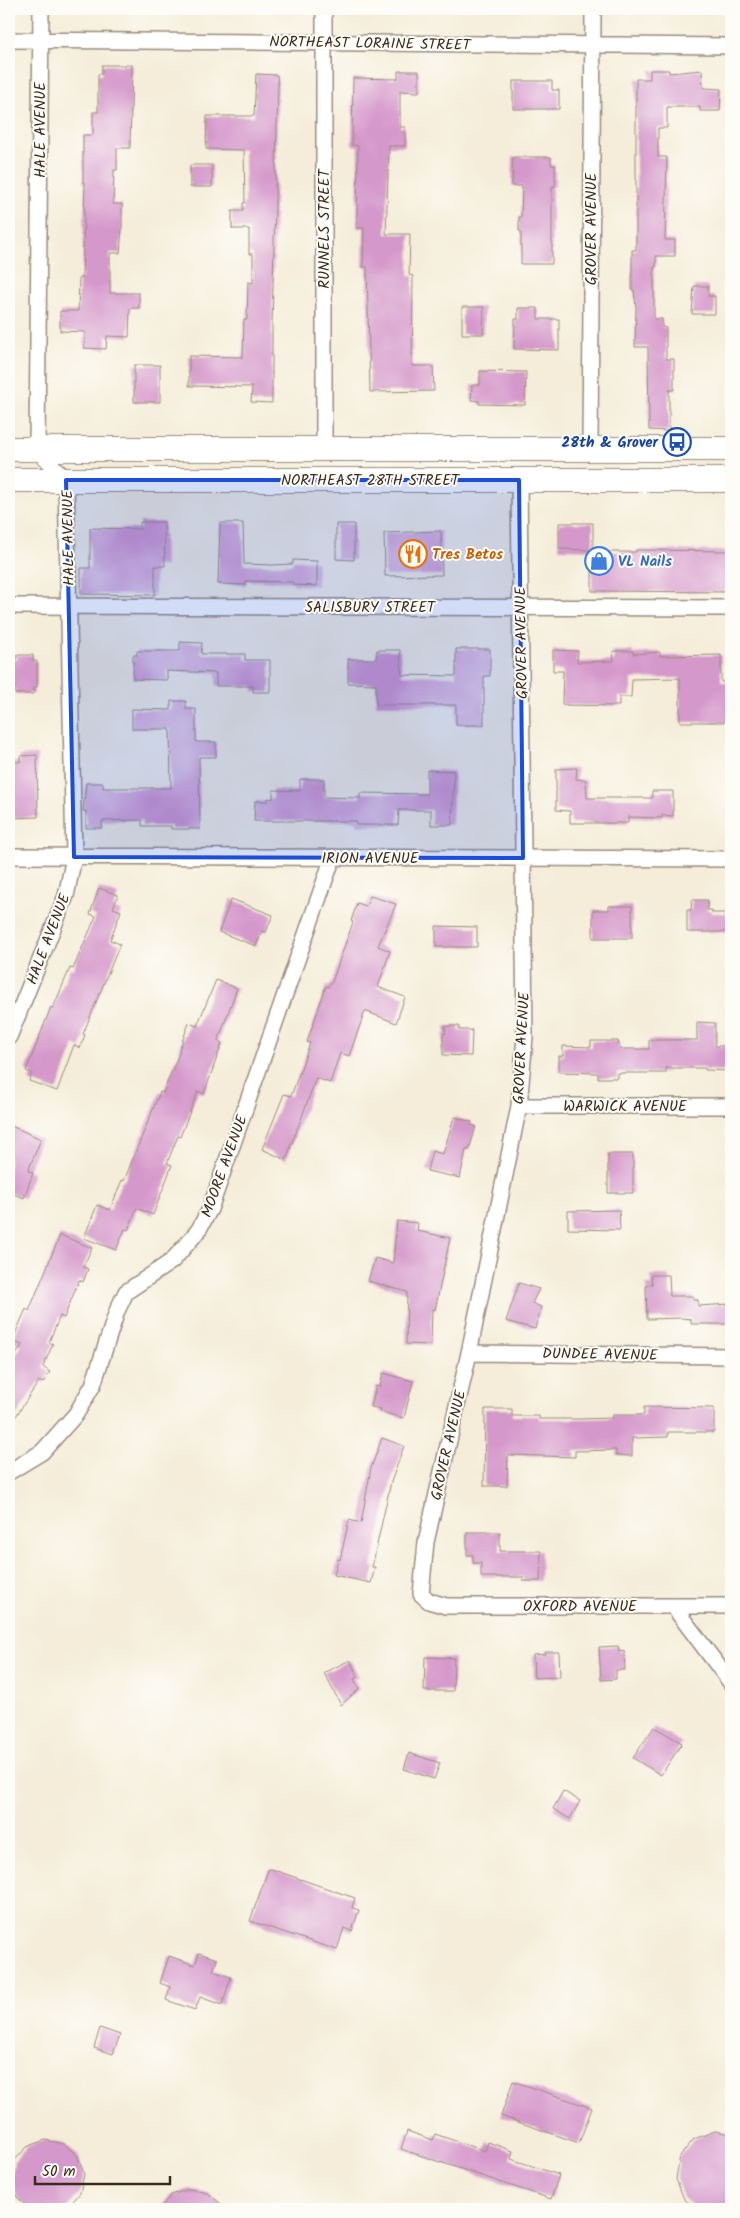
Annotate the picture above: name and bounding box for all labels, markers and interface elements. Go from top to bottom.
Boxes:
street label: NORTHEAST LORAINE STREET [269,30,473,58]
street label: HALE AVENUE [29,81,53,178]
street label: RUNNELS STREET [313,167,337,289]
street label: GROVER AVENUE [580,172,604,285]
bus stop icon: 28th & Grover [662,427,692,457]
place label: 28th & Grover [562,431,659,455]
street label: NORTHEAST 28TH STREET [281,469,461,493]
street label: HALE AVENUE [56,489,82,586]
restaurant icon: Tres Betos [398,539,428,569]
place label: Tres Betos [432,543,503,567]
shop icon: VL Nails [584,546,614,576]
place label: VL Nails [618,550,672,574]
street label: GROVER AVENUE [509,585,535,699]
street label: SALISBURY STREET [305,596,437,620]
street label: IRION AVENUE [321,847,420,871]
street label: HALE AVENUE [21,889,78,988]
street label: GROVER AVENUE [507,990,537,1105]
street label: WARWICK AVENUE [563,1095,688,1119]
street label: MOORE AVENUE [195,1111,255,1221]
street label: DUNDEE AVENUE [542,1342,659,1368]
street label: GROVER AVENUE [425,1387,474,1503]
street label: OXFORD AVENUE [523,1595,638,1619]
scale bar [35,2153,170,2185]
text: 50 m [42,2160,76,2184]

